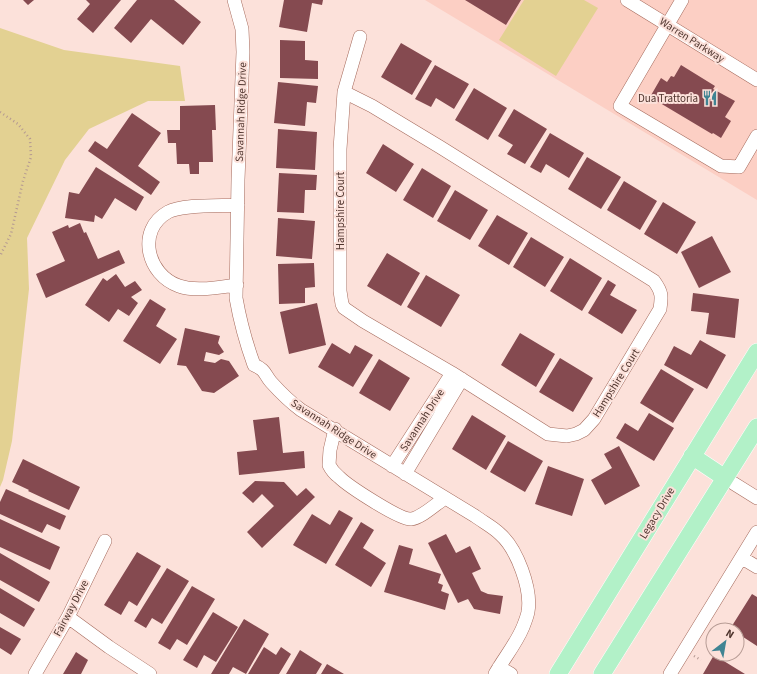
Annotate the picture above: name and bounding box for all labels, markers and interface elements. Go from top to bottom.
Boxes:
street label: Warren Parkway [657,14,727,66]
street label: Savannah Ridge Drive [232,61,250,162]
restaurant icon: Dua Trattoria [701,89,719,107]
place label: Dua Trattoria [638,91,698,106]
street label: Hampshire Court [333,172,348,250]
street label: Hampshire Court [589,346,643,420]
street label: Savannah Drive [396,385,448,454]
street label: Savannah Ridge Drive [288,396,380,463]
street label: Legacy Drive [636,484,679,542]
street label: Fairway Drive [50,577,92,639]
north arrow [705,622,745,662]
text: N [723,626,737,642]

